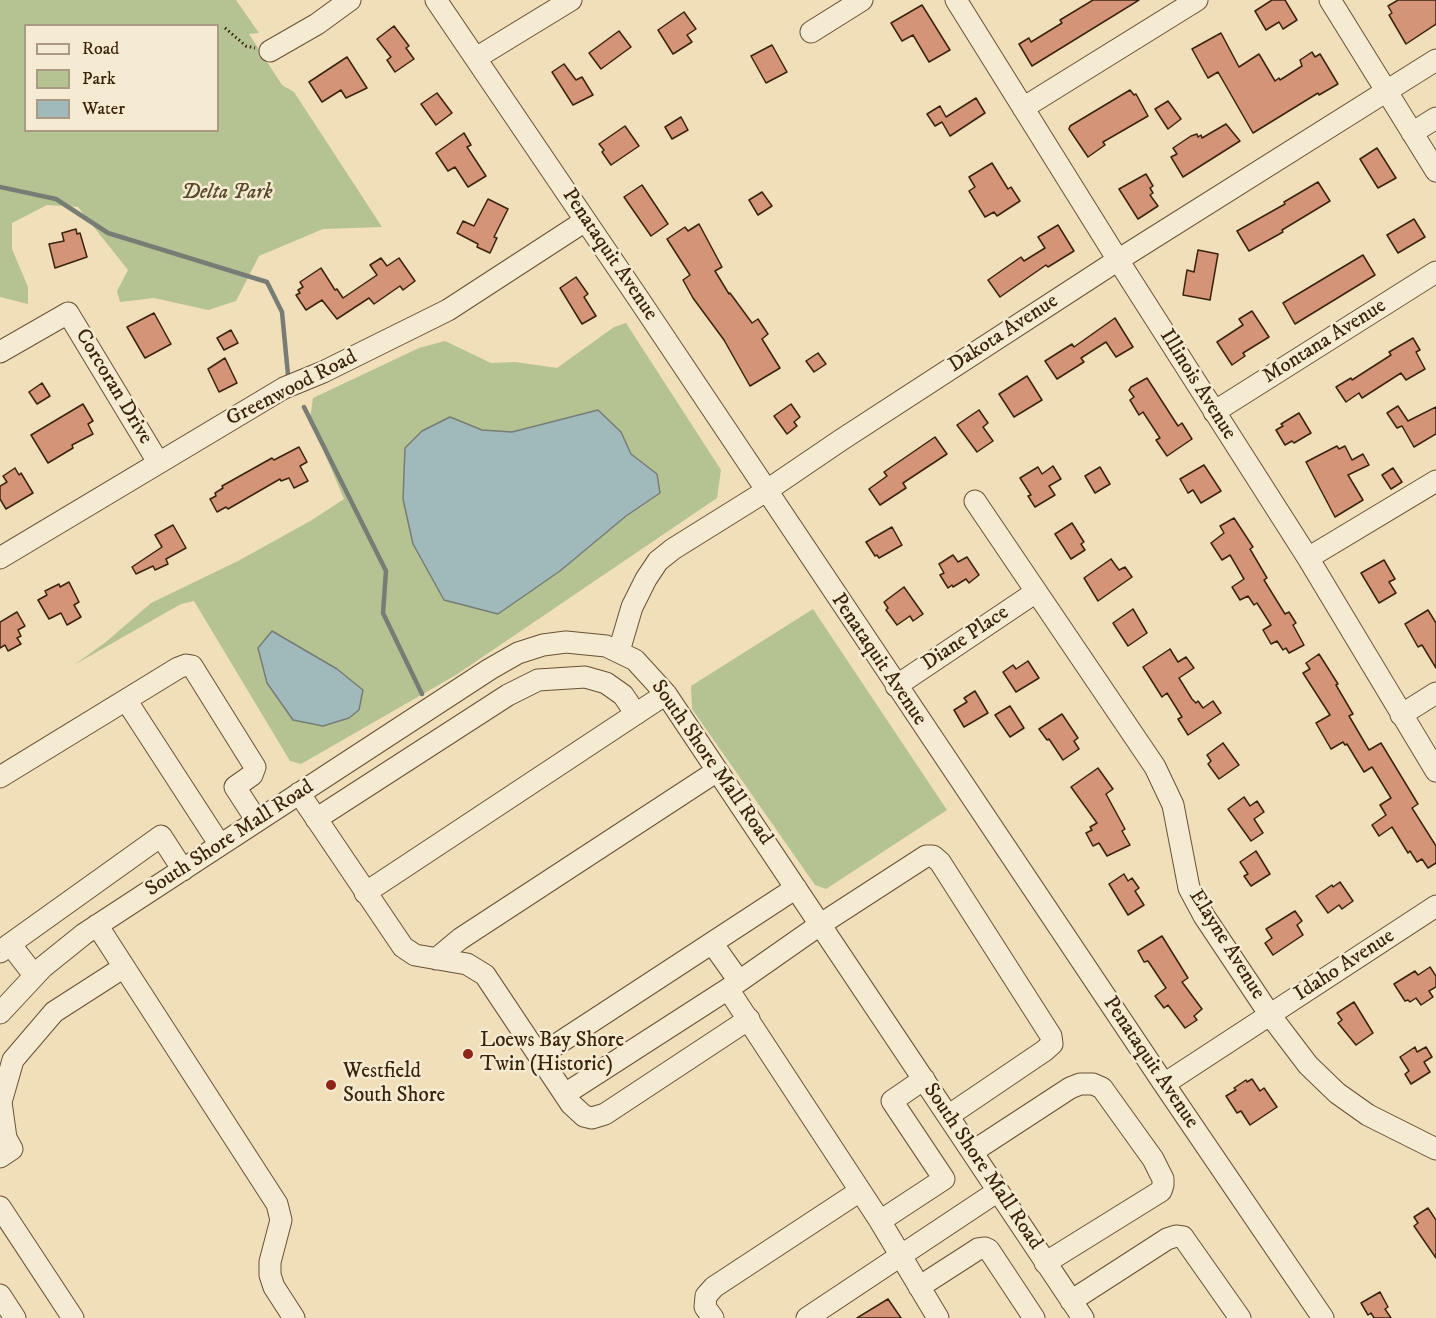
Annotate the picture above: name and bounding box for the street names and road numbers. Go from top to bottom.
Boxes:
street label: Penataquit Avenue [556,184,662,326]
street label: Dakota Avenue [944,289,1064,379]
street label: Montana Avenue [1259,294,1391,390]
street label: Corcoran Drive [69,325,157,449]
street label: Illinois Avenue [1153,325,1241,445]
street label: Greenwood Road [223,345,361,433]
street label: Penataquit Avenue [825,589,931,731]
street label: Diane Place [918,601,1014,677]
street label: South Shore Mall Road [645,676,777,850]
street label: South Shore Mall Road [141,775,319,903]
street label: Elayne Avenue [1182,885,1270,1005]
street label: Idaho Avenue [1290,924,1400,1008]
street label: Penataquit Avenue [1097,992,1203,1134]
street label: South Shore Mall Road [917,1079,1047,1255]

